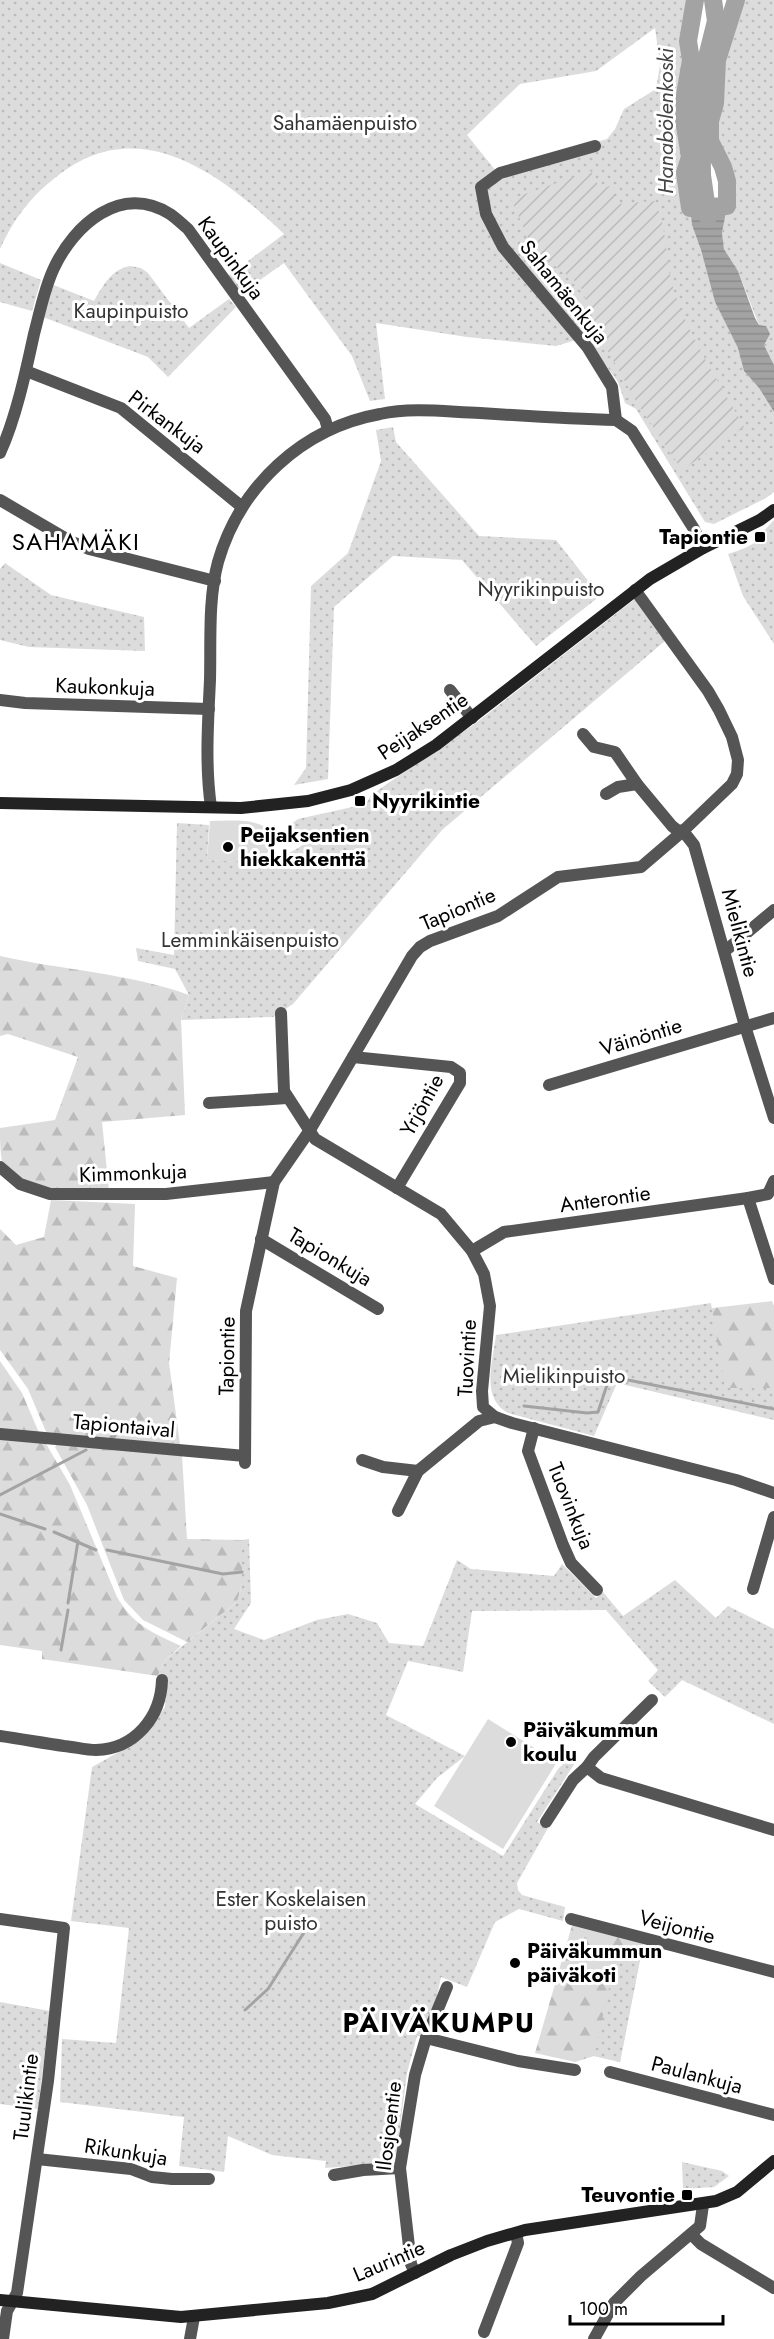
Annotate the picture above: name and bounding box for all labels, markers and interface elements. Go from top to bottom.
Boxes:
water label: Hanabölenkoski [649,48,681,194]
park label: Sahamäenpuisto [273,108,417,138]
street label: Kaupinkuja [190,210,272,306]
street label: Sahamäenkuja [513,233,615,351]
park label: Kaupinpuisto [74,296,188,326]
street label: Pirkankuja [122,383,212,461]
place label: Tapiontie [659,522,748,552]
district label: SAHAMÄKI [12,524,140,559]
marker: Tapiontie [753,530,767,544]
park label: Nyyrikinpuisto [477,574,605,604]
street label: Kaukonkuja [55,670,155,704]
street label: Peijaksentie [372,685,474,767]
place label: Nyyrikintie [372,786,480,816]
marker: Nyyrikintie [353,794,367,808]
place label: Peijaksentien hiekkakenttä [240,820,370,874]
marker: Peijaksentien hiekkakenttä [221,840,235,854]
street label: Tapiontie [416,880,500,938]
street label: Mielikintie [714,885,766,981]
park label: Lemminkäisenpuisto [161,925,339,955]
street label: Väinöntie [596,1010,686,1064]
street label: Yrjöntie [393,1069,451,1141]
street label: Kimmonkuja [79,1156,187,1190]
street label: Anterontie [558,1178,653,1220]
street label: Tapionkuja [282,1220,378,1294]
street label: Tapiontie [211,1316,243,1396]
street label: Tuovintie [450,1318,484,1397]
park label: Mielikinpuisto [503,1361,625,1391]
street label: Tapiontaival [72,1407,176,1445]
street label: Tuovinkuja [540,1458,602,1554]
place label: Päiväkummun koulu [523,1715,658,1769]
marker: Päiväkummun koulu [504,1735,518,1749]
park label: Ester Koskelaisen puisto [216,1884,366,1938]
street label: Veijontie [636,1902,718,1952]
place label: Päiväkummun päiväkoti [527,1936,662,1990]
marker: Päiväkummun päiväkoti [508,1956,522,1970]
district label: PÄIVÄKUMPU [342,2003,536,2042]
street label: Paulankuja [648,2048,746,2102]
street label: Tuulikintie [6,2052,46,2142]
street label: Ilosjoentie [369,2079,409,2172]
street label: Rikunkuja [82,2131,170,2173]
place label: Teuvontie [581,2180,675,2210]
marker: Teuvontie [680,2188,694,2202]
street label: Laurintie [348,2232,430,2290]
scale bar [570,2288,723,2326]
text: 100 m [579,2296,628,2322]

